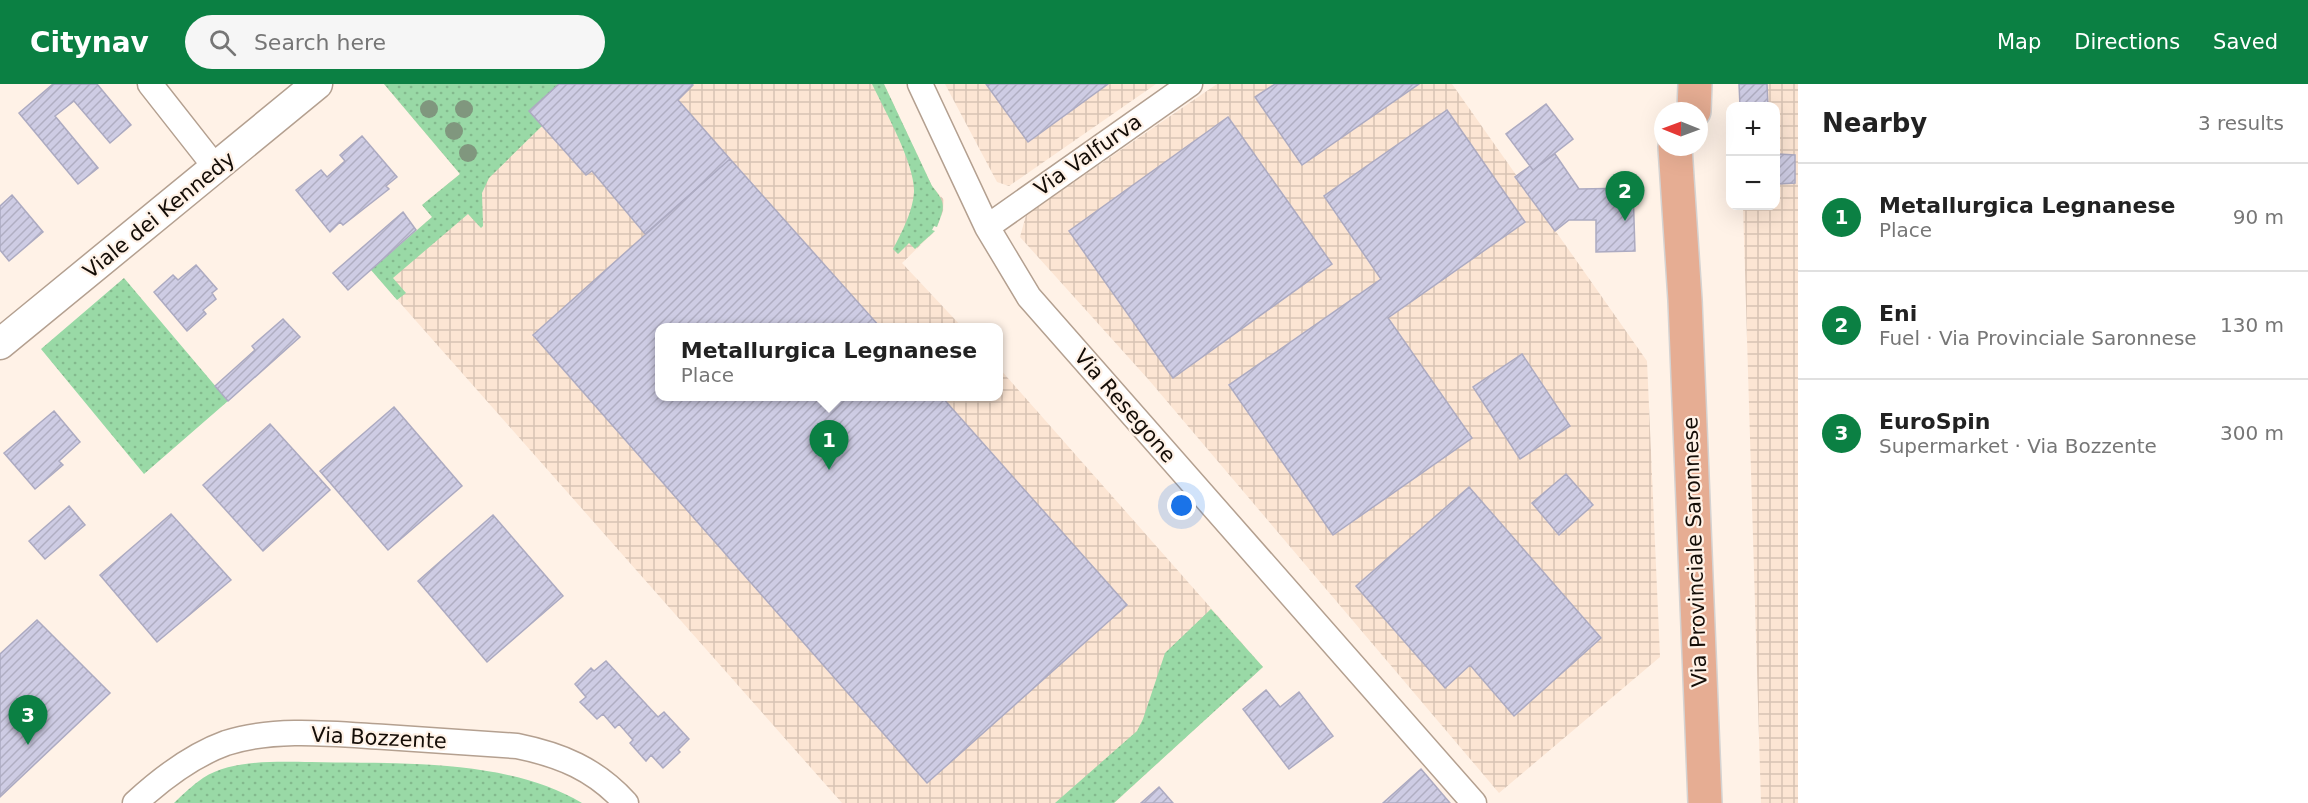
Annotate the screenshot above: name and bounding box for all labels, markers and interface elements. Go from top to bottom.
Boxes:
search box [185,15,605,69]
text: Citynav [30,26,149,59]
icon: search [206,26,239,59]
text: Search here [254,30,386,55]
text: Map [1997,30,2041,54]
text: Directions [2074,30,2180,54]
text: Saved [2213,30,2278,54]
north arrow [1654,102,1708,156]
map controls [1726,102,1780,210]
button: + [1726,102,1780,156]
text: Nearby [1822,108,1927,138]
street label: Via Valfurva [1030,109,1146,201]
text: 3 results [2198,111,2284,135]
street label: Viale dei Kennedy [78,147,240,283]
button: − [1726,156,1780,210]
pin: 2 [1606,172,1644,221]
text: Metallurgica Legnanese [1879,193,2175,218]
text: 1 [1835,205,1848,229]
text: 90 m [2233,205,2284,229]
text: Place [1879,218,1932,242]
text: Eni [1879,301,1917,326]
text: 2 [1835,313,1848,337]
text: 130 m [2220,313,2284,337]
popup [655,323,1003,401]
text: Fuel · Via Provinciale Saronnese [1879,326,2197,350]
text: Metallurgica Legnanese [681,338,977,363]
street label: Via Resegone [1069,344,1181,468]
text: Place [681,363,734,387]
text: EuroSpin [1879,409,1990,434]
street label: Via Provinciale Saronnese [1678,416,1712,688]
pin: 1 [810,420,848,470]
text: 3 [1835,421,1848,445]
text: 300 m [2220,421,2284,445]
text: Supermarket · Via Bozzente [1879,434,2157,458]
your location [1167,491,1196,520]
pin: 3 [9,696,48,745]
street label: Via Bozzente [310,722,448,754]

